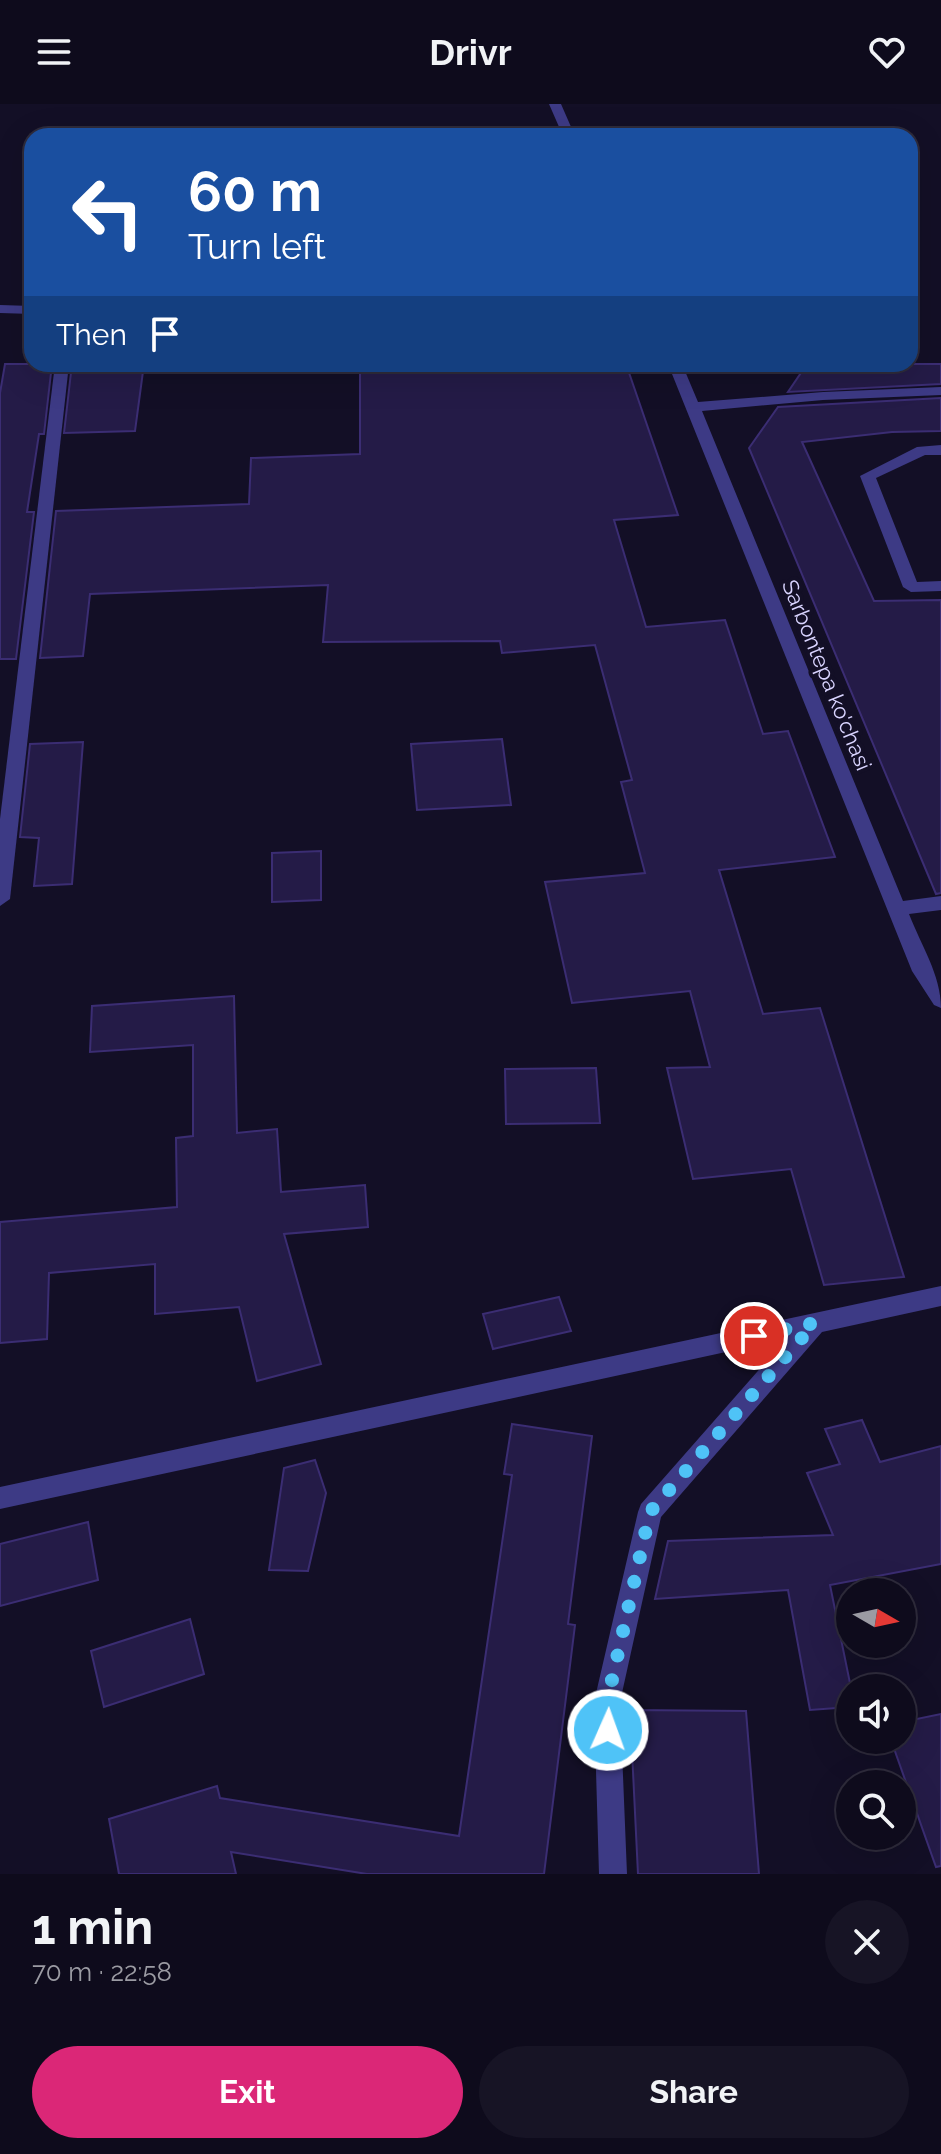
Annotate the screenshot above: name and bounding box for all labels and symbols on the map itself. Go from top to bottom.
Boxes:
street label: Sarbontepa ko'chasi [777,576,877,774]
pin [720,1302,788,1370]
north arrow [836,1578,916,1658]
position arrow [566,1688,650,1772]

